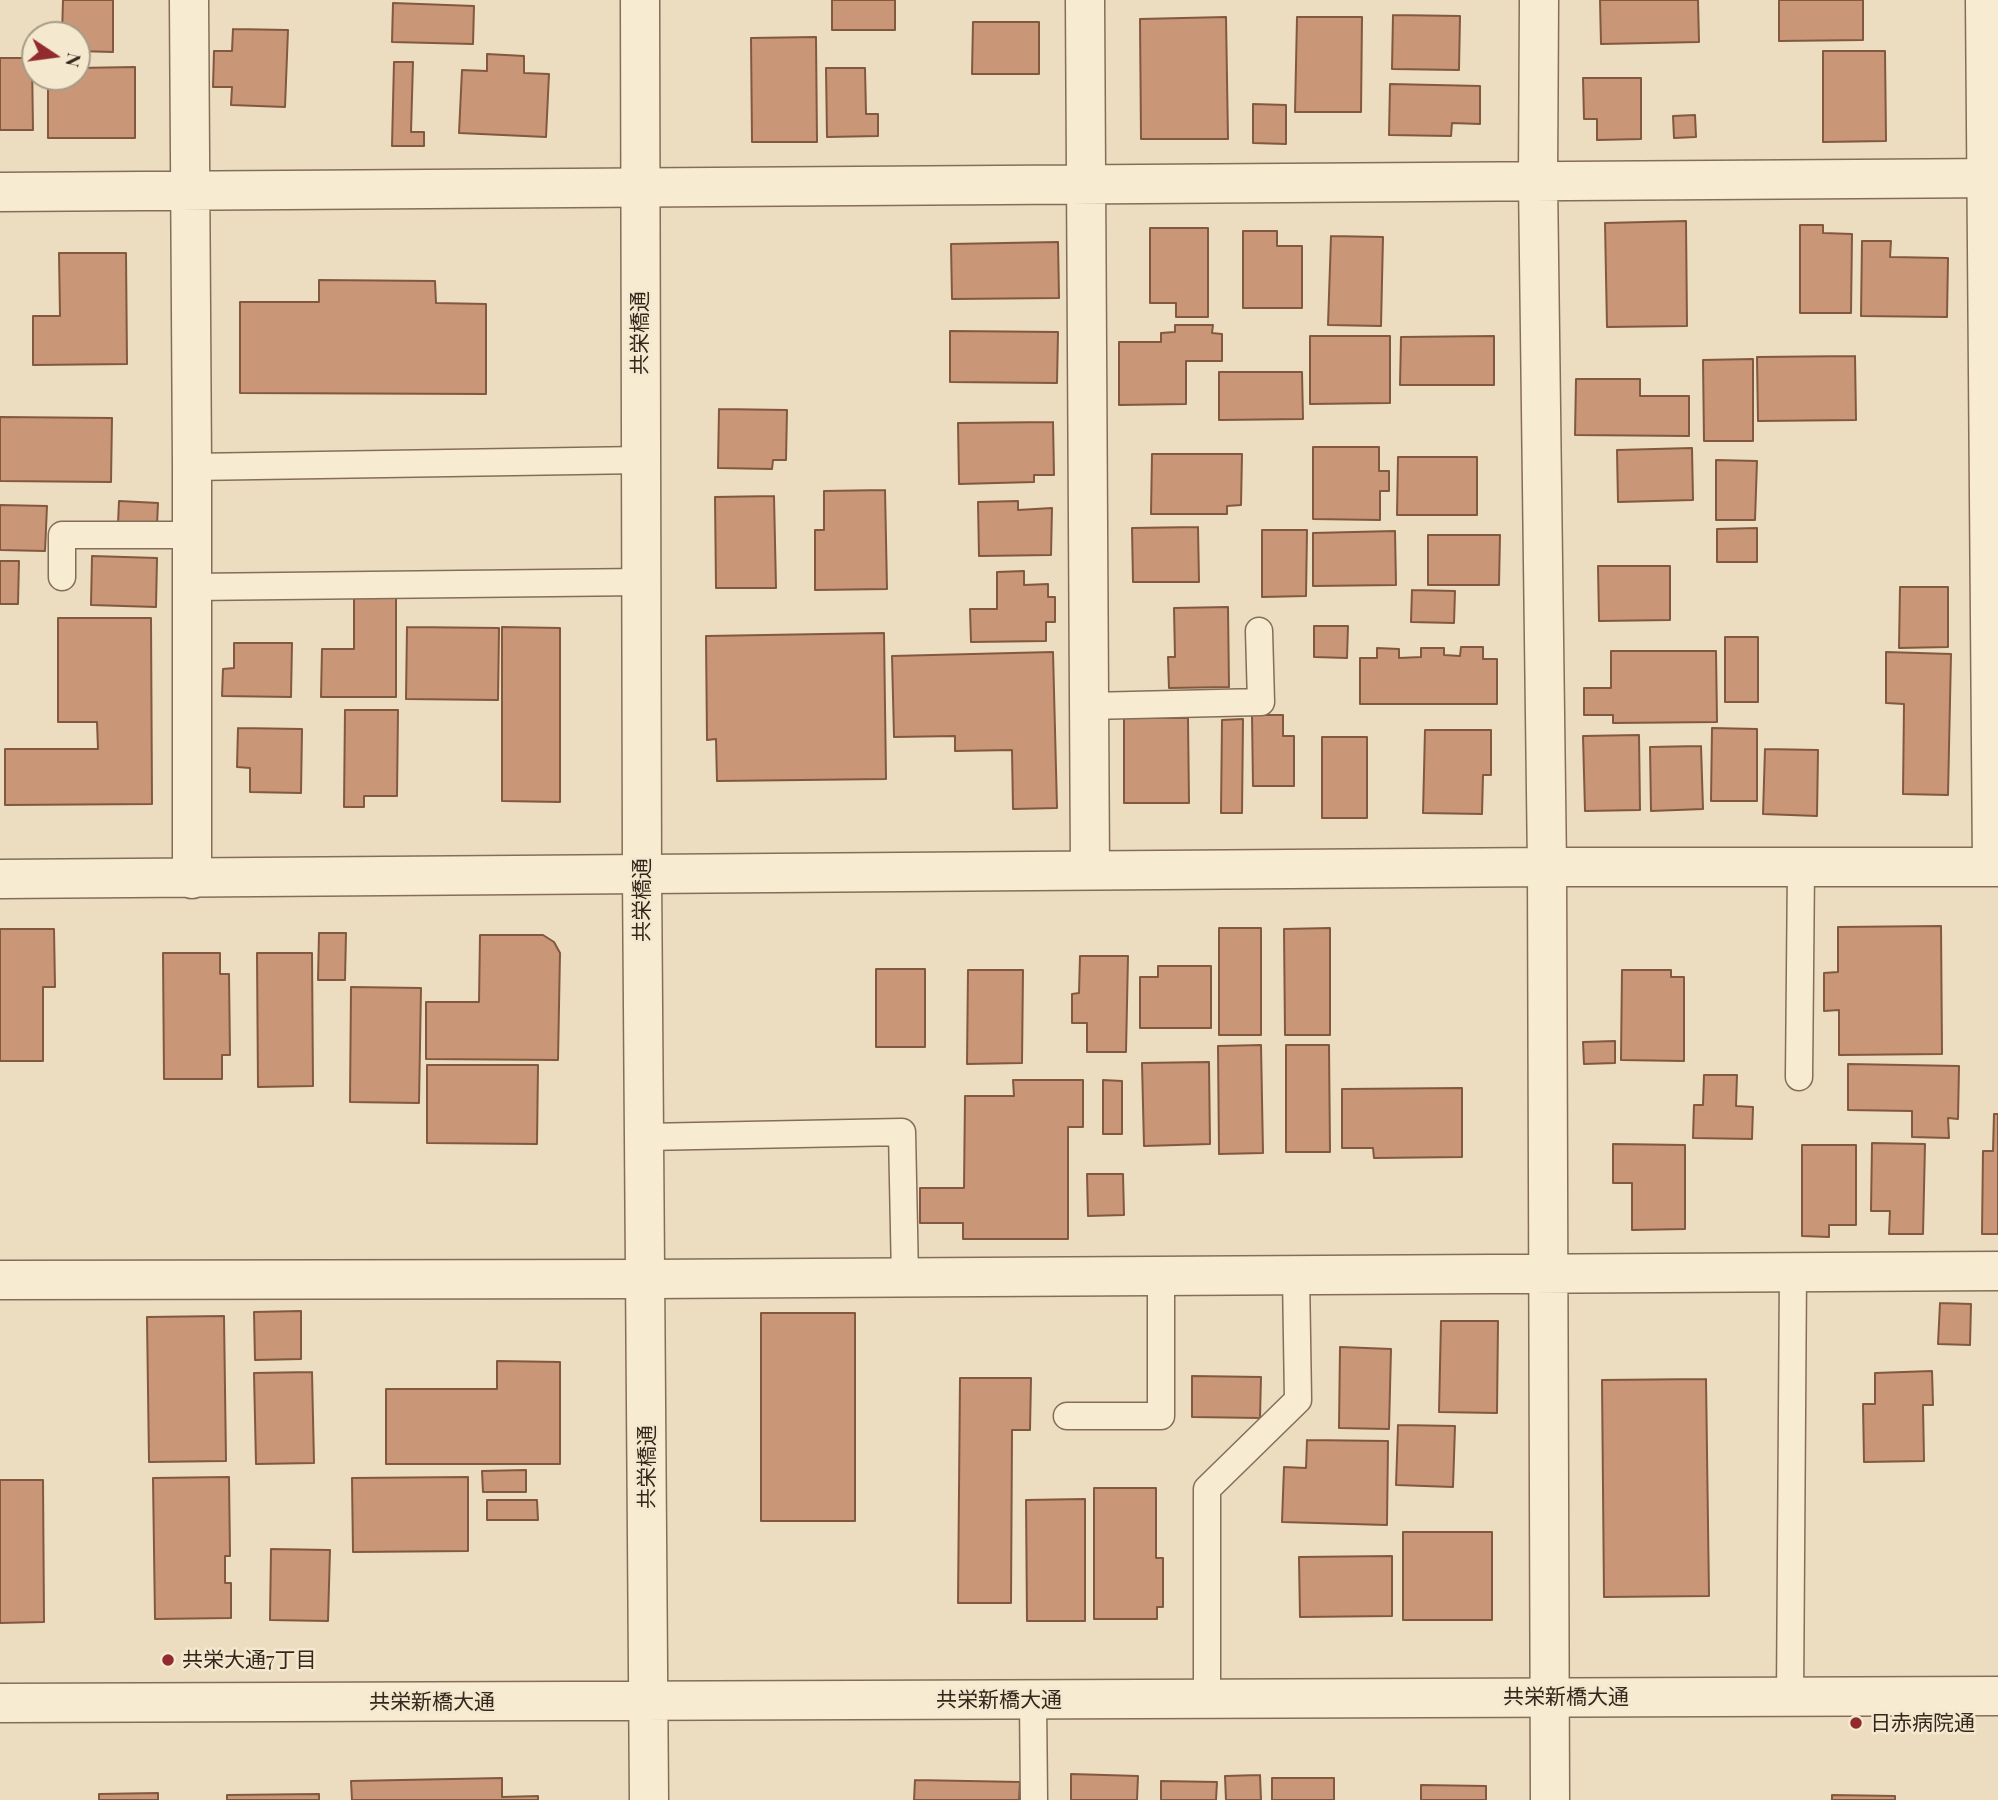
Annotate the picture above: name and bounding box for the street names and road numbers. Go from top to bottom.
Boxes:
street label: 共栄橋通 [627,291,653,375]
street label: 共栄橋通 [629,858,655,942]
street label: 共栄橋通 [634,1425,660,1509]
street label: 共栄新橋大通 [1503,1684,1629,1710]
street label: 共栄新橋大通 [936,1687,1062,1713]
street label: 共栄新橋大通 [369,1689,495,1715]

